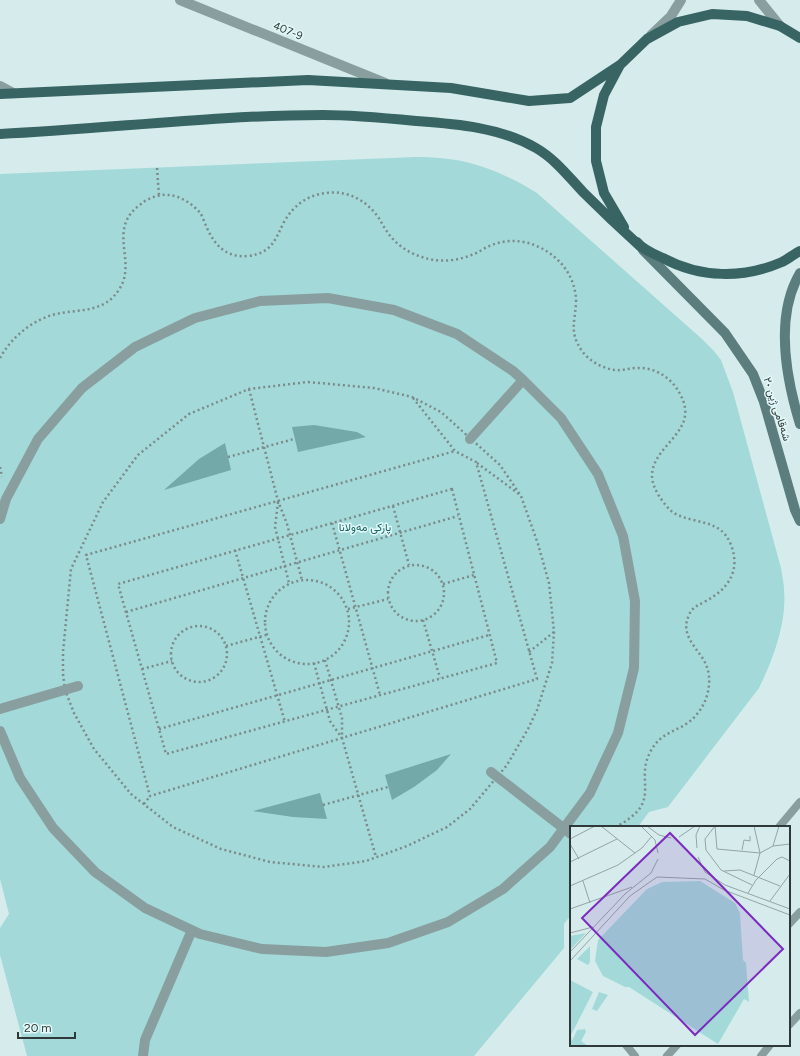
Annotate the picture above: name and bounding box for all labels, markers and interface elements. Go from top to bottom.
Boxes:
street label: 407-9 [271,19,305,43]
street label: شەقامی ژین ٢٠ [761,375,794,443]
park label: پارکی مەولانا [339,521,391,535]
inset map [570,826,790,1046]
scale bar [18,1014,75,1040]
text: 20 m [24,1021,52,1035]

